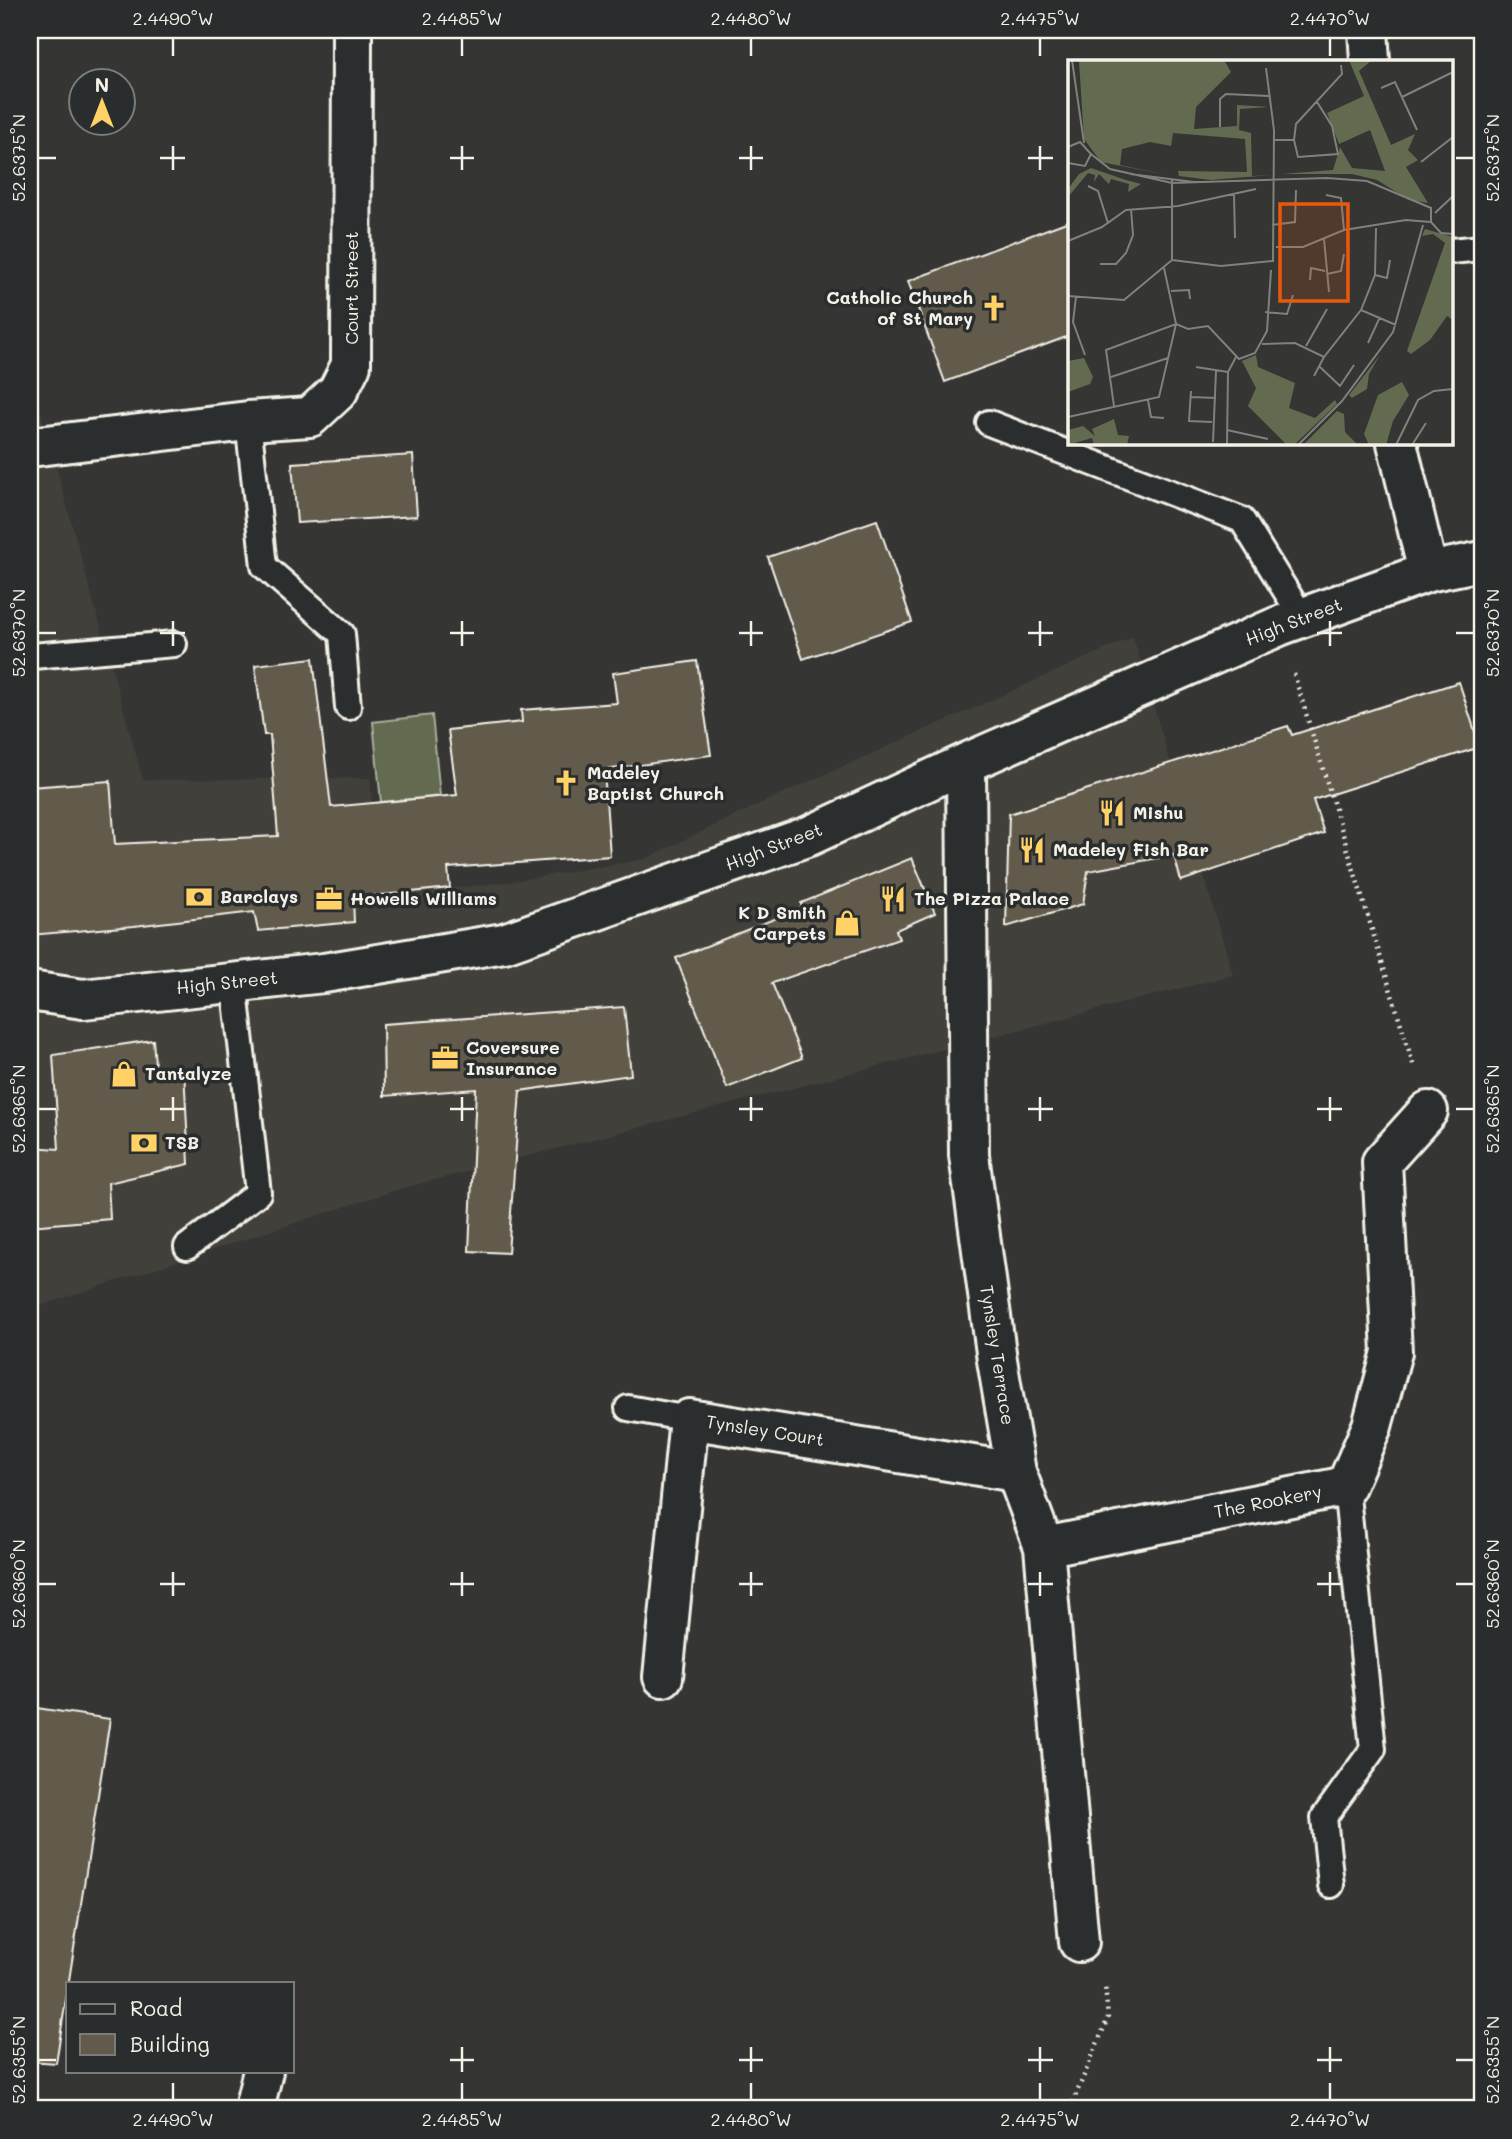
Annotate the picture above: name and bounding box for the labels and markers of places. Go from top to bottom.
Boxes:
place label: Catholic Church of St Mary [826,285,973,330]
church icon: Catholic Church of St Mary [979,293,1009,323]
place label: Madeley Baptist Church [587,760,724,805]
church icon: Madeley Baptist Church [551,768,581,798]
restaurant icon: Mishu [1097,798,1127,828]
place label: Mishu [1133,800,1184,824]
restaurant icon: Madeley Fish Bar [1017,835,1047,865]
place label: Madeley Fish Bar [1053,837,1209,861]
bank icon: Barclays [184,882,214,912]
place label: Barclays [220,884,298,908]
office icon: Howells Williams [314,884,344,914]
restaurant icon: The Pizza Palace [878,884,908,914]
place label: Howells Williams [350,886,497,910]
place label: The Pizza Palace [914,886,1070,910]
place label: K D Smith Carpets [738,900,826,945]
shop icon: K D Smith Carpets [832,908,862,938]
place label: Coversure Insurance [466,1035,560,1080]
office icon: Coversure Insurance [430,1043,460,1073]
shop icon: Tantalyze [109,1059,139,1089]
place label: Tantalyze [145,1061,232,1085]
bank icon: TSB [129,1128,159,1158]
place label: TSB [165,1130,199,1154]

